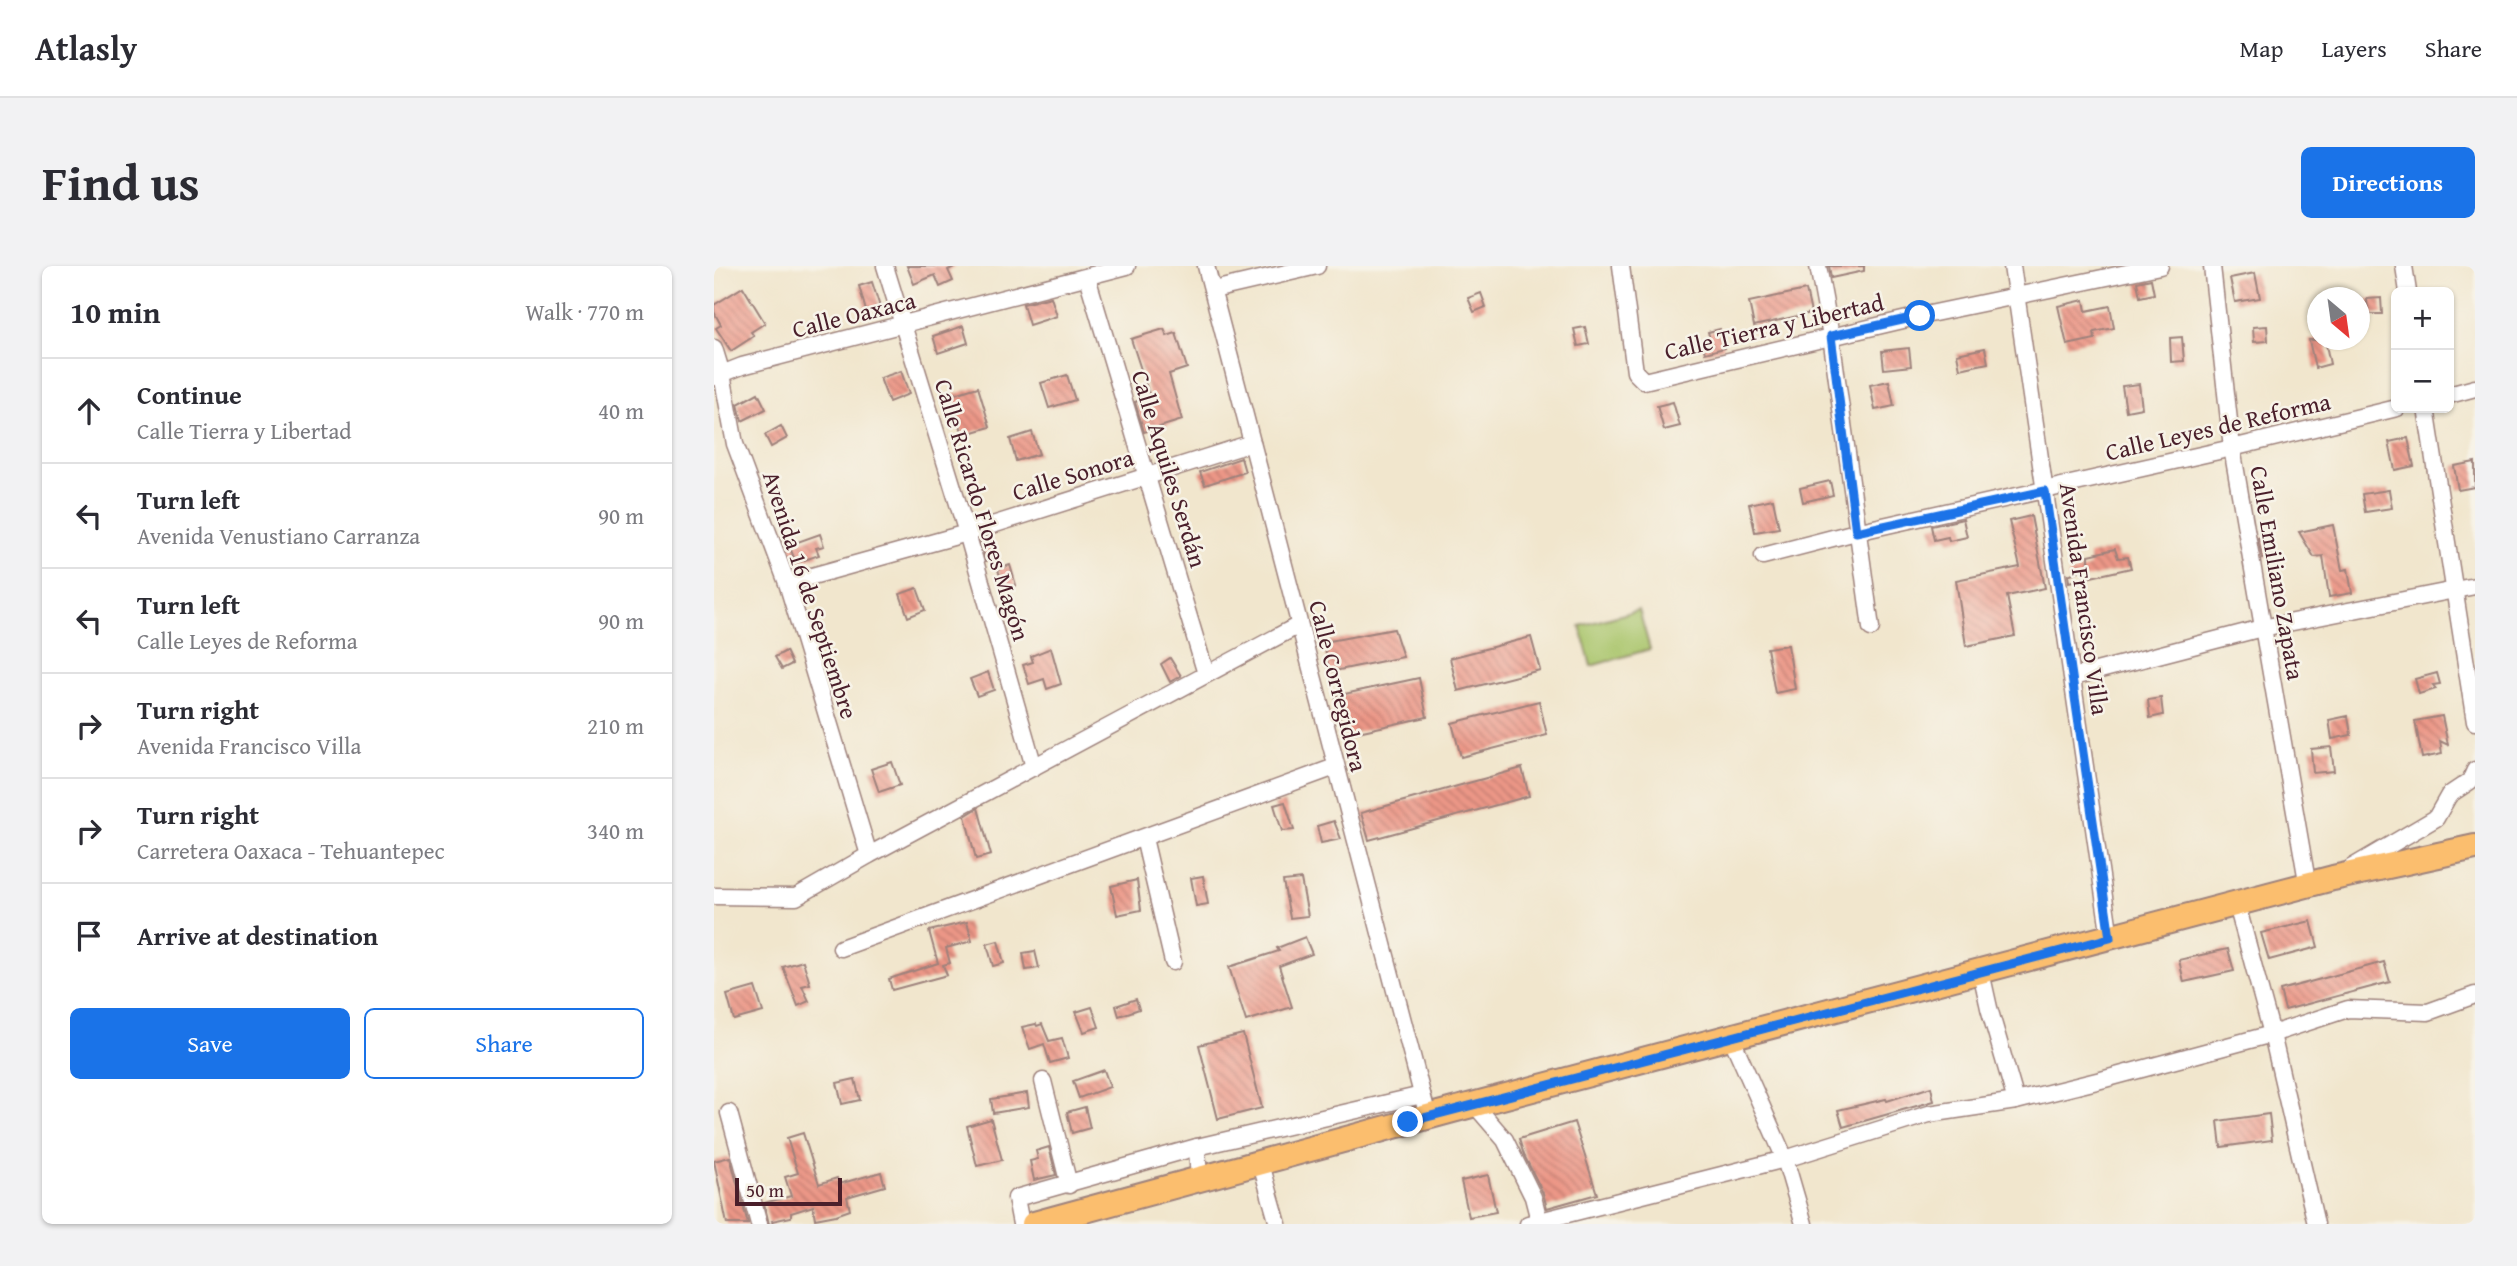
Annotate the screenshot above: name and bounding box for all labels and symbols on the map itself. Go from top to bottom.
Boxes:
street label: Calle Oaxaca [789,282,920,347]
street label: Calle Tierra y Libertad [1661,284,1887,369]
north arrow [2307,287,2370,350]
route start [1904,300,1935,331]
street label: Calle Aquiles Serdán [1123,366,1216,572]
street label: Calle Ricardo Flores Magón [926,375,1039,645]
street label: Calle Leyes de Reforma [2102,383,2335,469]
street label: Calle Sonora [1008,439,1138,510]
street label: Calle Emiliano Zapata [2241,463,2314,683]
street label: Avenida 16 de Septiembre [754,466,867,723]
street label: Avenida Francisco Villa [2051,481,2118,718]
street label: Calle Corregidora [1300,597,1377,776]
route end [1392,1106,1423,1137]
scale bar [735,1175,842,1207]

